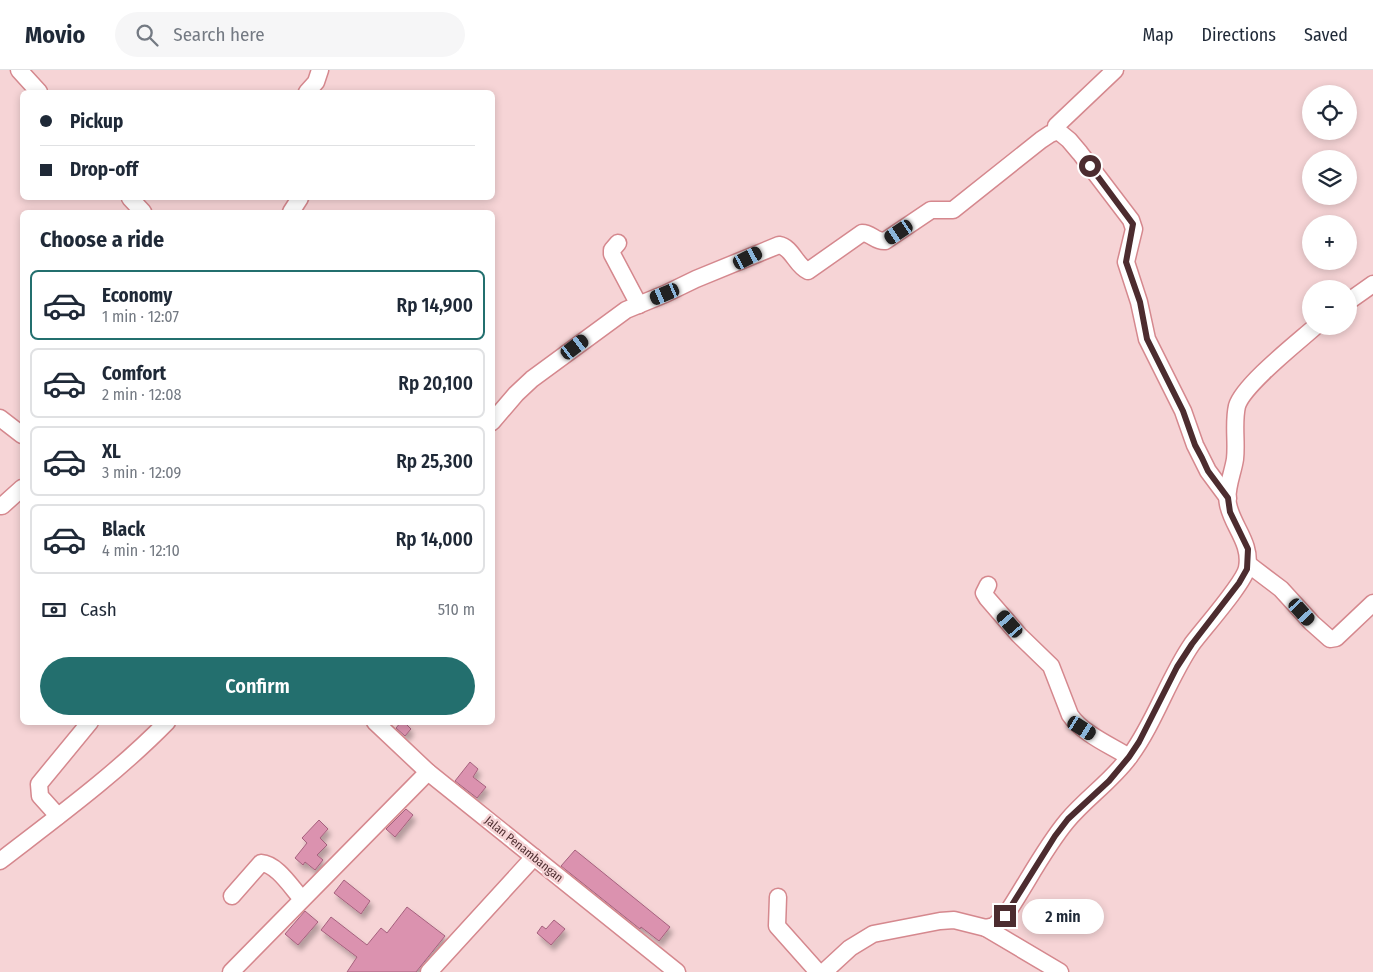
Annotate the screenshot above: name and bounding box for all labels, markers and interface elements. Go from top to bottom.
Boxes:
search box [115,12,465,57]
text: Movio [25,21,85,49]
icon: search [133,21,161,49]
text: Search here [173,23,265,46]
text: Map [1142,24,1174,46]
text: Directions [1202,24,1276,46]
text: Saved [1304,24,1348,46]
map controls [1302,85,1357,335]
button: locate [1302,85,1357,140]
text: Pickup [70,110,123,133]
button: layers [1302,150,1357,205]
route start [1079,155,1101,177]
text: Drop-off [70,158,138,181]
button: + [1302,215,1357,270]
car [882,217,915,247]
text: Choose a ride [40,226,164,253]
car [731,245,764,271]
button: − [1302,280,1357,335]
car [648,281,681,307]
icon: car [42,283,87,328]
text: Economy [102,284,172,307]
text: Rp 14,900 [397,294,473,317]
text: 1 min · 12:07 [102,307,179,326]
car [558,332,591,362]
icon: car [42,361,87,406]
text: Comfort [102,362,166,385]
text: Rp 20,100 [398,372,473,395]
text: 2 min · 12:08 [102,385,182,404]
icon: car [42,439,87,484]
text: XL [102,440,121,463]
text: Rp 25,300 [396,450,473,473]
text: 3 min · 12:09 [102,463,181,482]
icon: car [42,517,87,562]
text: Black [102,518,145,541]
text: Rp 14,000 [396,528,473,551]
text: 4 min · 12:10 [102,541,180,560]
icon: cash [40,596,68,624]
car [1286,596,1317,628]
text: Cash [80,598,117,621]
text: 510 m [438,600,475,619]
car [994,608,1025,640]
button: Confirm [40,657,475,715]
car [1065,714,1098,742]
street label: Jalan Penambangan [482,813,566,885]
callout: 2 min [1022,898,1105,934]
route end [994,905,1016,927]
text: 2 min [1045,907,1081,926]

